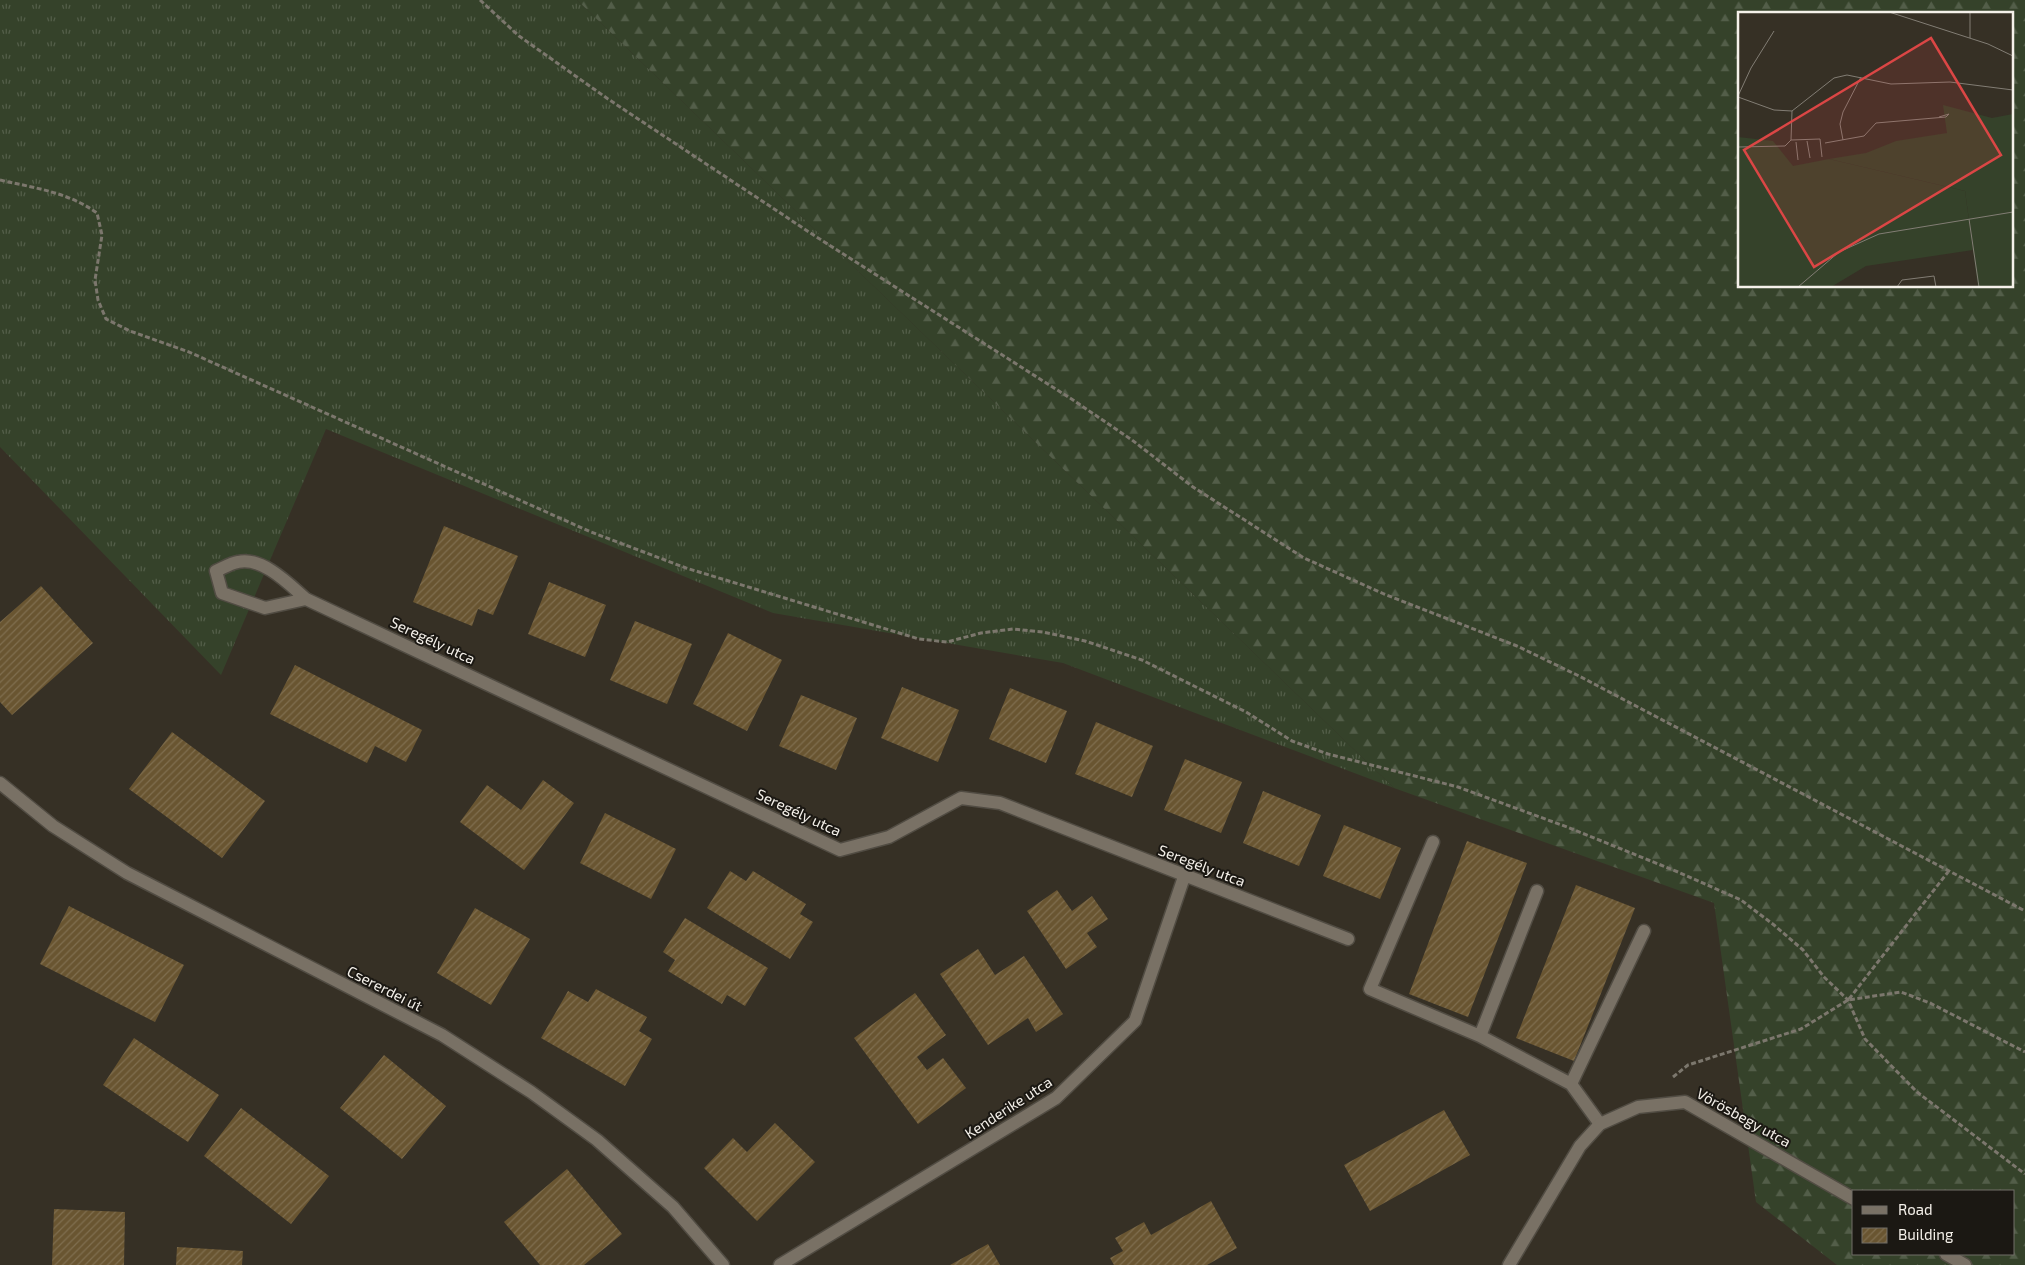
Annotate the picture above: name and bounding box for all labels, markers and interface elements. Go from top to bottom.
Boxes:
inset map [1738,12,2012,288]
street label: Seregély utca [388,612,478,668]
street label: Seregély utca [754,784,844,840]
street label: Seregély utca [1156,840,1248,890]
street label: Csererdei út [344,961,426,1015]
street label: Kenderike utca [961,1072,1055,1142]
street label: Vörösbegy utca [1694,1084,1794,1150]
legend [1852,1190,2015,1255]
text: Road [1898,1200,1933,1218]
text: Building [1898,1225,1954,1243]

